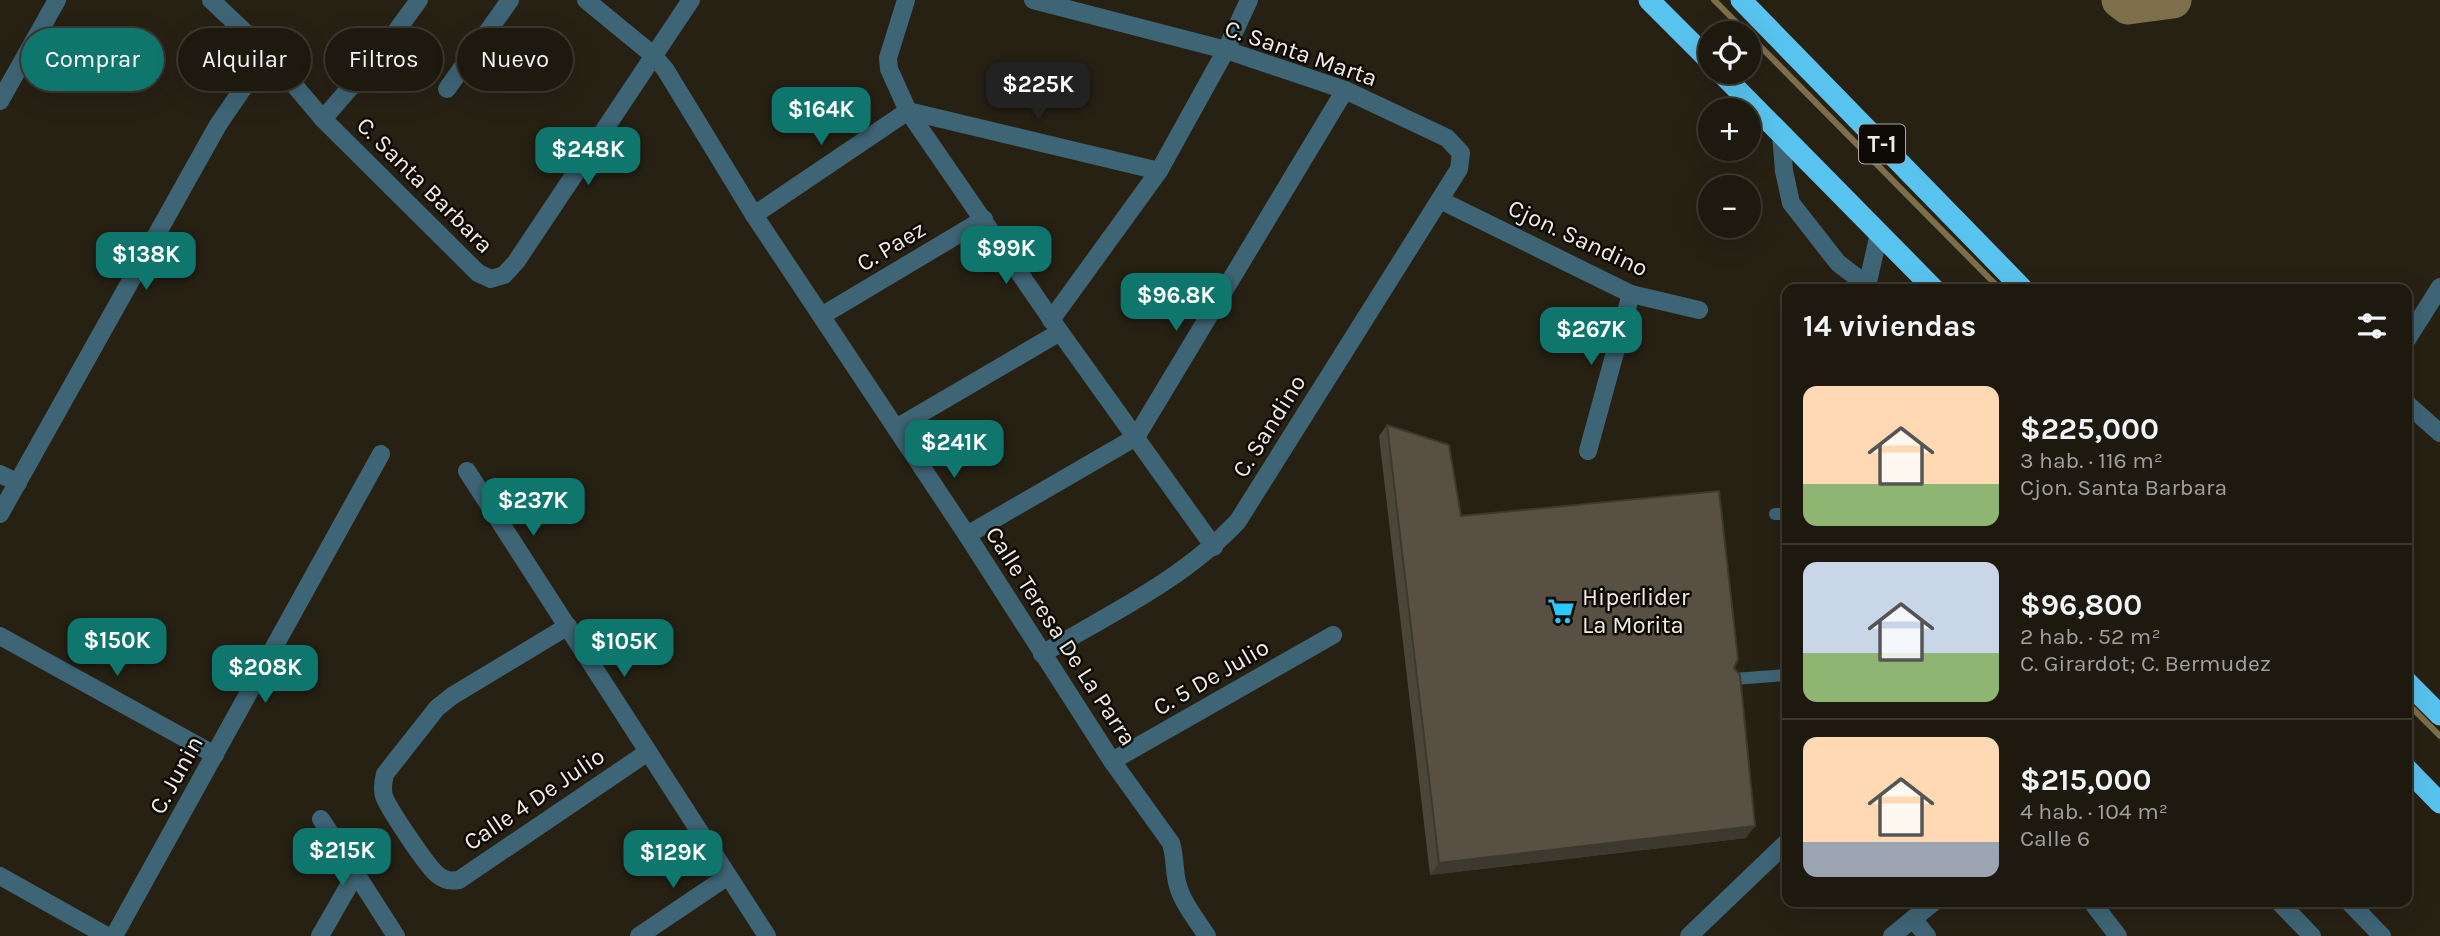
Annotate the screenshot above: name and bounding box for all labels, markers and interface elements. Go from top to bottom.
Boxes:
street label: C. Santa Marta [1221,14,1381,92]
map controls [1698,21,1761,238]
button: locate [1698,21,1761,84]
chip: Comprar [21,28,164,91]
chip: Alquilar [178,28,311,91]
chip: Filtros [325,28,443,91]
chip: Nuevo [457,28,573,91]
pin: $225K [989,62,1087,122]
text: $225K [1002,71,1074,98]
pin: $164K [772,88,870,147]
text: $164K [788,96,854,123]
button: + [1698,98,1761,161]
street label: C. Santa Barbara [351,111,499,259]
road number: T-1 [1859,125,1905,164]
pin: $248K [539,128,637,187]
text: $248K [551,136,625,163]
button: − [1698,175,1761,238]
street label: Cjon. Sandino [1504,193,1652,283]
street label: C. Paez [852,215,930,277]
pin: $99K [965,226,1047,286]
pin: $138K [97,232,195,292]
text: $99K [977,235,1035,262]
text: $138K [112,241,180,268]
pin: $96.8K [1119,274,1233,333]
text: $96.8K [1137,282,1215,309]
icon: filters [2353,307,2391,345]
pin: $267K [1542,308,1640,367]
text: 14 viviendas [1803,308,1976,344]
text: $267K [1556,316,1626,343]
street label: C. Sandino [1226,369,1312,483]
text: $225,000 [2020,411,2159,447]
icon: home [1859,414,1943,498]
pin: $241K [905,420,1003,480]
text: $241K [921,429,987,456]
text: 3 hab. · 116 m² [2020,447,2163,474]
text: Cjon. Santa Barbara [2020,474,2227,501]
pin: $237K [484,478,582,538]
text: $237K [498,487,568,514]
street label: Calle Teresa De La Parra [980,521,1142,751]
place label: Hiperlider La Morita [1582,583,1690,639]
text: $96,800 [2020,587,2142,623]
icon: home [1859,590,1943,674]
supermarket icon: Hiperlider La Morita [1546,596,1576,626]
pin: $150K [68,618,166,678]
pin: $105K [575,620,673,679]
text: 2 hab. · 52 m² [2020,623,2161,650]
text: $150K [83,627,151,654]
text: $105K [590,628,658,655]
street label: C. 5 De Julio [1148,633,1274,721]
pin: $208K [216,646,314,705]
text: C. Girardot; C. Bermudez [2020,650,2271,677]
text: $208K [228,654,302,681]
street label: C. Junin [143,731,209,819]
street label: Calle 4 De Julio [458,742,610,856]
text: $215,000 [2020,762,2152,798]
icon: home [1859,765,1943,849]
text: 4 hab. · 104 m² [2020,798,2168,825]
text: Calle 6 [2020,825,2090,852]
pin: $215K [293,828,391,888]
pin: $129K [624,830,722,890]
text: $215K [309,837,375,864]
text: $129K [639,839,707,866]

